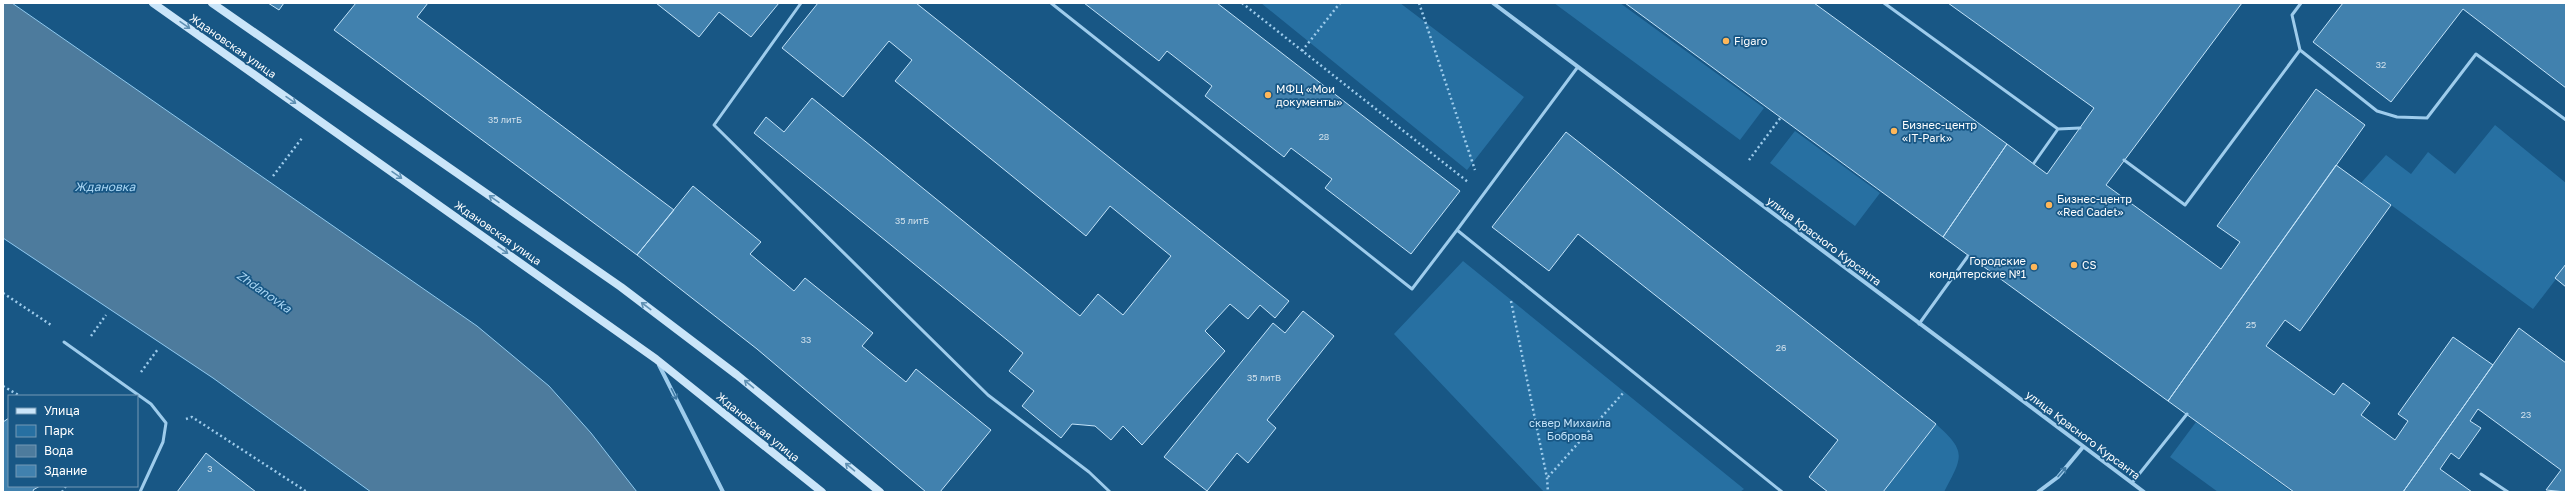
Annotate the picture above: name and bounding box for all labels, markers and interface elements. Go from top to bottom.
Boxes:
street label: Ждановская улица [187,11,279,80]
one-way arrow [179,21,190,29]
place label: Figaro [1734,34,1768,47]
marker: Figaro [1721,36,1731,46]
house number: 32 [2376,59,2386,70]
place label: МФЦ «Мои документы» [1276,82,1342,108]
marker: МФЦ «Мои документы» [1263,90,1273,100]
one-way arrow [285,96,296,104]
house number: 35 литБ [488,114,522,125]
place label: Бизнес-центр «IT-Park» [1902,118,1977,144]
marker: Бизнес-центр «IT-Park» [1889,126,1899,136]
house number: 28 [1319,131,1329,142]
one-way arrow [391,171,402,179]
water label: Ждановка [75,179,137,194]
place label: Бизнес-центр «Red Cadet» [2057,192,2132,218]
street label: улица Красного Курсанта [1765,193,1884,288]
one-way arrow [489,195,500,203]
street label: Ждановская улица [452,198,544,267]
marker: Бизнес-центр «Red Cadet» [2044,200,2054,210]
house number: 35 литБ [895,215,929,226]
one-way arrow [498,246,509,254]
place label: Городские кондитерские №1 [1929,254,2026,280]
place label: CS [2082,258,2097,271]
marker: CS [2069,260,2079,270]
marker: Городские кондитерские №1 [2029,262,2039,272]
water label: Zhdanovka [234,267,295,317]
one-way arrow [640,301,651,310]
house number: 25 [2246,319,2256,330]
house number: 33 [801,334,811,345]
house number: 26 [1776,342,1786,353]
house number: 35 литВ [1247,372,1281,383]
one-way arrow [744,380,755,389]
one-way arrow [671,387,678,399]
street label: улица Красного Курсанта [2024,387,2143,482]
street label: Ждановская улица [714,389,802,464]
legend [8,395,138,487]
text: Улица [44,403,80,418]
house number: 23 [2521,409,2531,420]
park label: сквер Михаила Боброва [1529,416,1611,442]
text: Парк [44,423,74,438]
text: Вода [44,443,73,458]
text: Здание [44,463,87,478]
house number: 3 [207,463,213,474]
one-way arrow [844,463,855,472]
one-way arrow [2058,466,2067,477]

